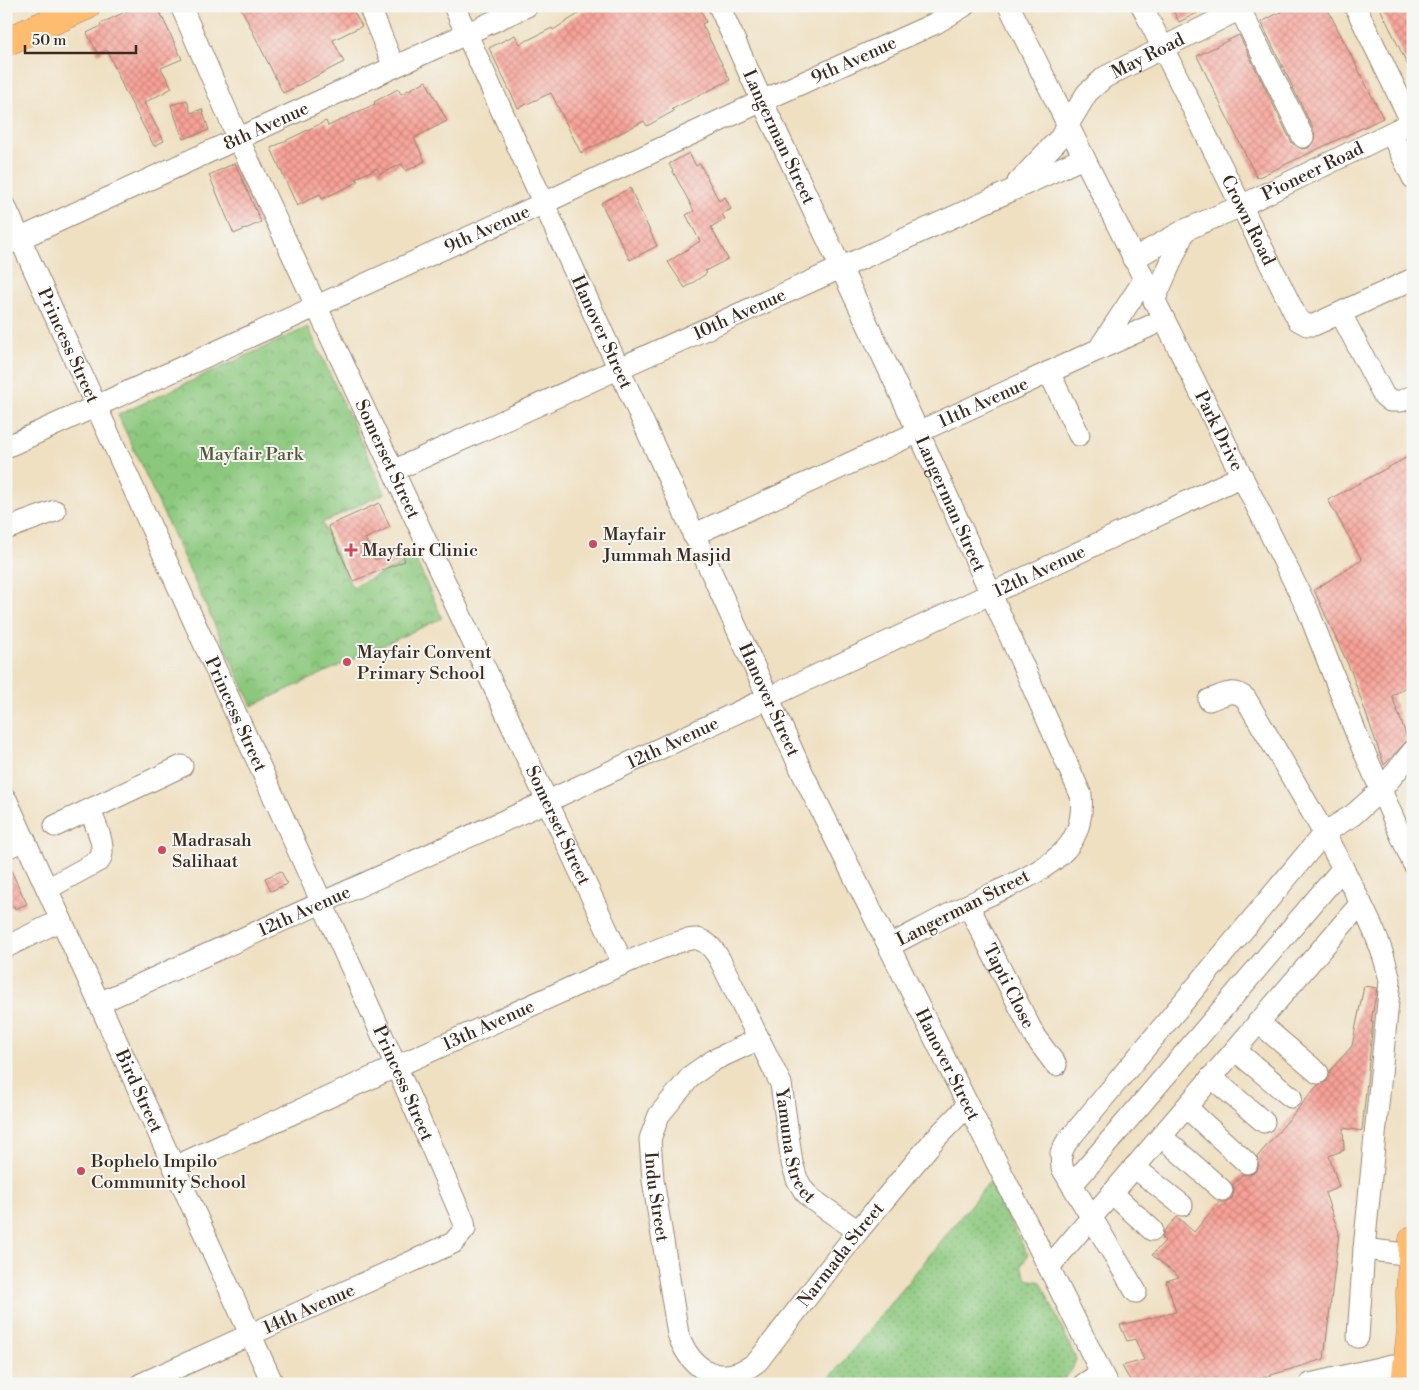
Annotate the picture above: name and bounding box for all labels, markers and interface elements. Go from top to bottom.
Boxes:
scale bar [25,22,136,54]
street label: May Road [1107,27,1189,84]
text: 50 m [32,31,66,50]
street label: 9th Avenue [807,31,900,89]
street label: Langerman Street [738,66,821,209]
street label: 8th Avenue [220,96,312,155]
street label: Pioneer Road [1258,136,1368,206]
street label: Crown Road [1216,171,1281,270]
street label: 9th Avenue [441,200,533,258]
street label: Hanover Street [566,272,638,393]
street label: 10th Avenue [689,283,789,345]
street label: Princess Street [32,284,105,407]
street label: 11th Avenue [934,372,1032,433]
street label: Park Drive [1190,387,1249,475]
street label: Somerset Street [350,396,426,523]
street label: Langerman Street [910,432,991,576]
park label: Mayfair Park [199,443,305,466]
place label: Mayfair Jummah Masjid [602,523,732,567]
marker: Mayfair Jummah Masjid [587,538,599,550]
place label: Mayfair Clinic [362,539,478,562]
street label: 12th Avenue [990,539,1089,602]
marker: Mayfair Clinic [344,543,358,557]
street label: Hanover Street [733,639,805,761]
place label: Mayfair Convent Primary School [357,641,492,685]
street label: Princess Street [200,653,272,776]
marker: Mayfair Convent Primary School [341,656,353,668]
street label: 12th Avenue [623,711,722,774]
street label: Somerset Street [521,762,596,889]
place label: Madrasah Salihaat [172,829,252,873]
marker: Madrasah Salihaat [156,844,168,856]
street label: Langerman Street [893,864,1034,951]
street label: 12th Avenue [254,880,354,941]
street label: Tapti Close [978,940,1040,1032]
street label: 13th Avenue [439,994,538,1056]
street label: Hanover Street [910,1005,986,1125]
street label: Princess Street [368,1022,439,1145]
street label: Bird Street [110,1045,169,1137]
street label: Yamuna Street [770,1086,821,1208]
place label: Bophelo Impilo Community School [90,1150,247,1194]
street label: Indu Street [639,1151,674,1244]
marker: Bophelo Impilo Community School [75,1165,87,1177]
street label: Narmada Street [792,1197,889,1312]
street label: 14th Avenue [260,1279,358,1339]

